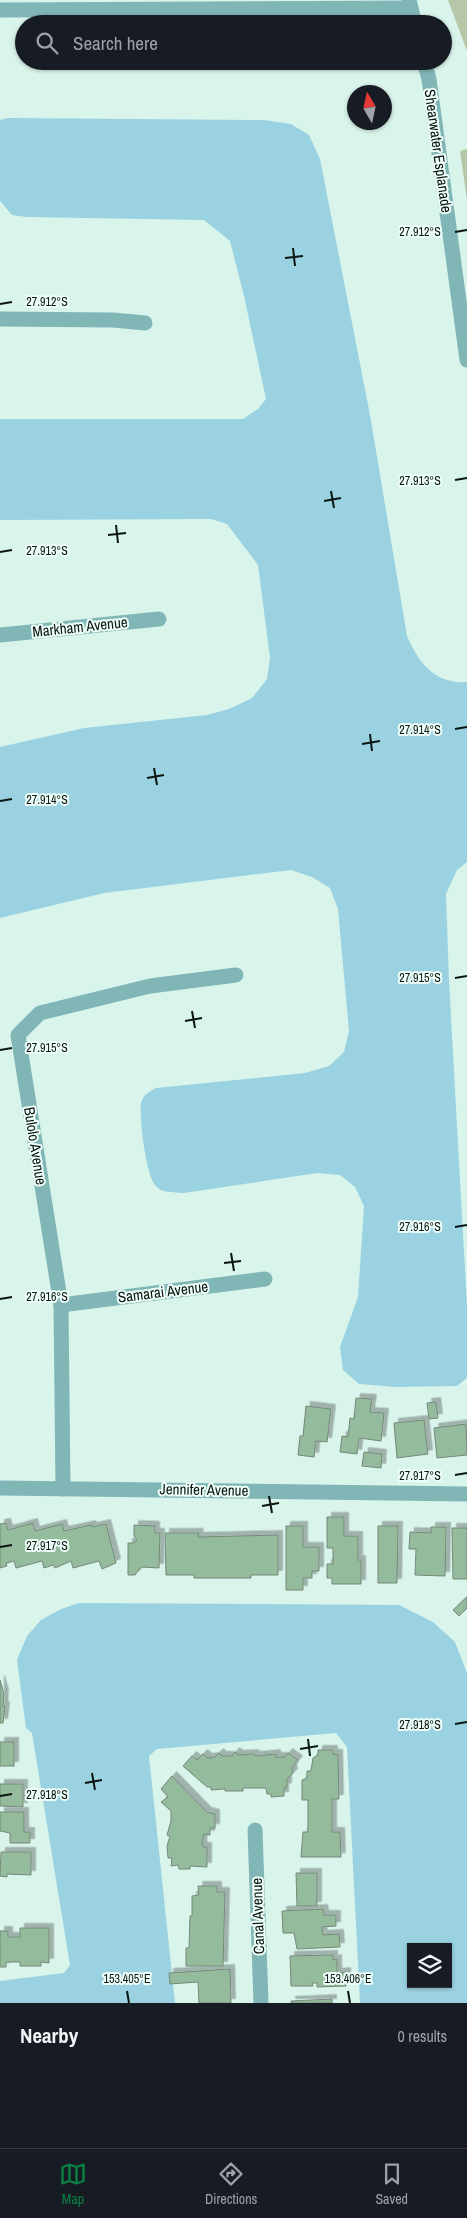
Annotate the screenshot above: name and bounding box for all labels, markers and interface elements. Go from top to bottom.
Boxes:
search box [15,15,452,70]
icon: search [33,29,61,57]
text: Search here [73,30,158,56]
north arrow [347,85,392,130]
street label: Shearwater Esplanade [419,88,458,214]
text: 27.912°S [399,224,441,240]
text: 27.912°S [26,294,68,310]
text: 27.913°S [399,473,441,489]
text: 27.913°S [26,543,68,559]
street label: Markham Avenue [31,611,129,642]
text: 27.914°S [399,722,441,738]
text: 27.914°S [26,792,68,808]
text: 27.915°S [399,970,441,986]
text: 27.915°S [26,1040,68,1056]
street label: Bulolo Avenue [19,1106,52,1186]
text: 27.916°S [399,1219,441,1235]
street label: Samarai Avenue [117,1276,209,1307]
text: 27.916°S [26,1289,68,1305]
text: 27.917°S [399,1468,441,1484]
street label: Jennifer Avenue [159,1478,249,1501]
text: 27.917°S [26,1538,68,1554]
text: 27.918°S [399,1717,441,1733]
text: 27.918°S [26,1787,68,1803]
street label: Canal Avenue [246,1877,269,1955]
map controls [407,1943,452,1988]
button: layers [407,1943,452,1988]
text: 153.405°E [104,1971,150,1987]
text: 153.406°E [325,1971,371,1987]
text: Nearby [20,2021,78,2050]
text: 0 results [397,2025,447,2047]
tab: Map [59,2160,87,2208]
tab: Directions [205,2160,257,2208]
tab: Saved [375,2160,408,2208]

